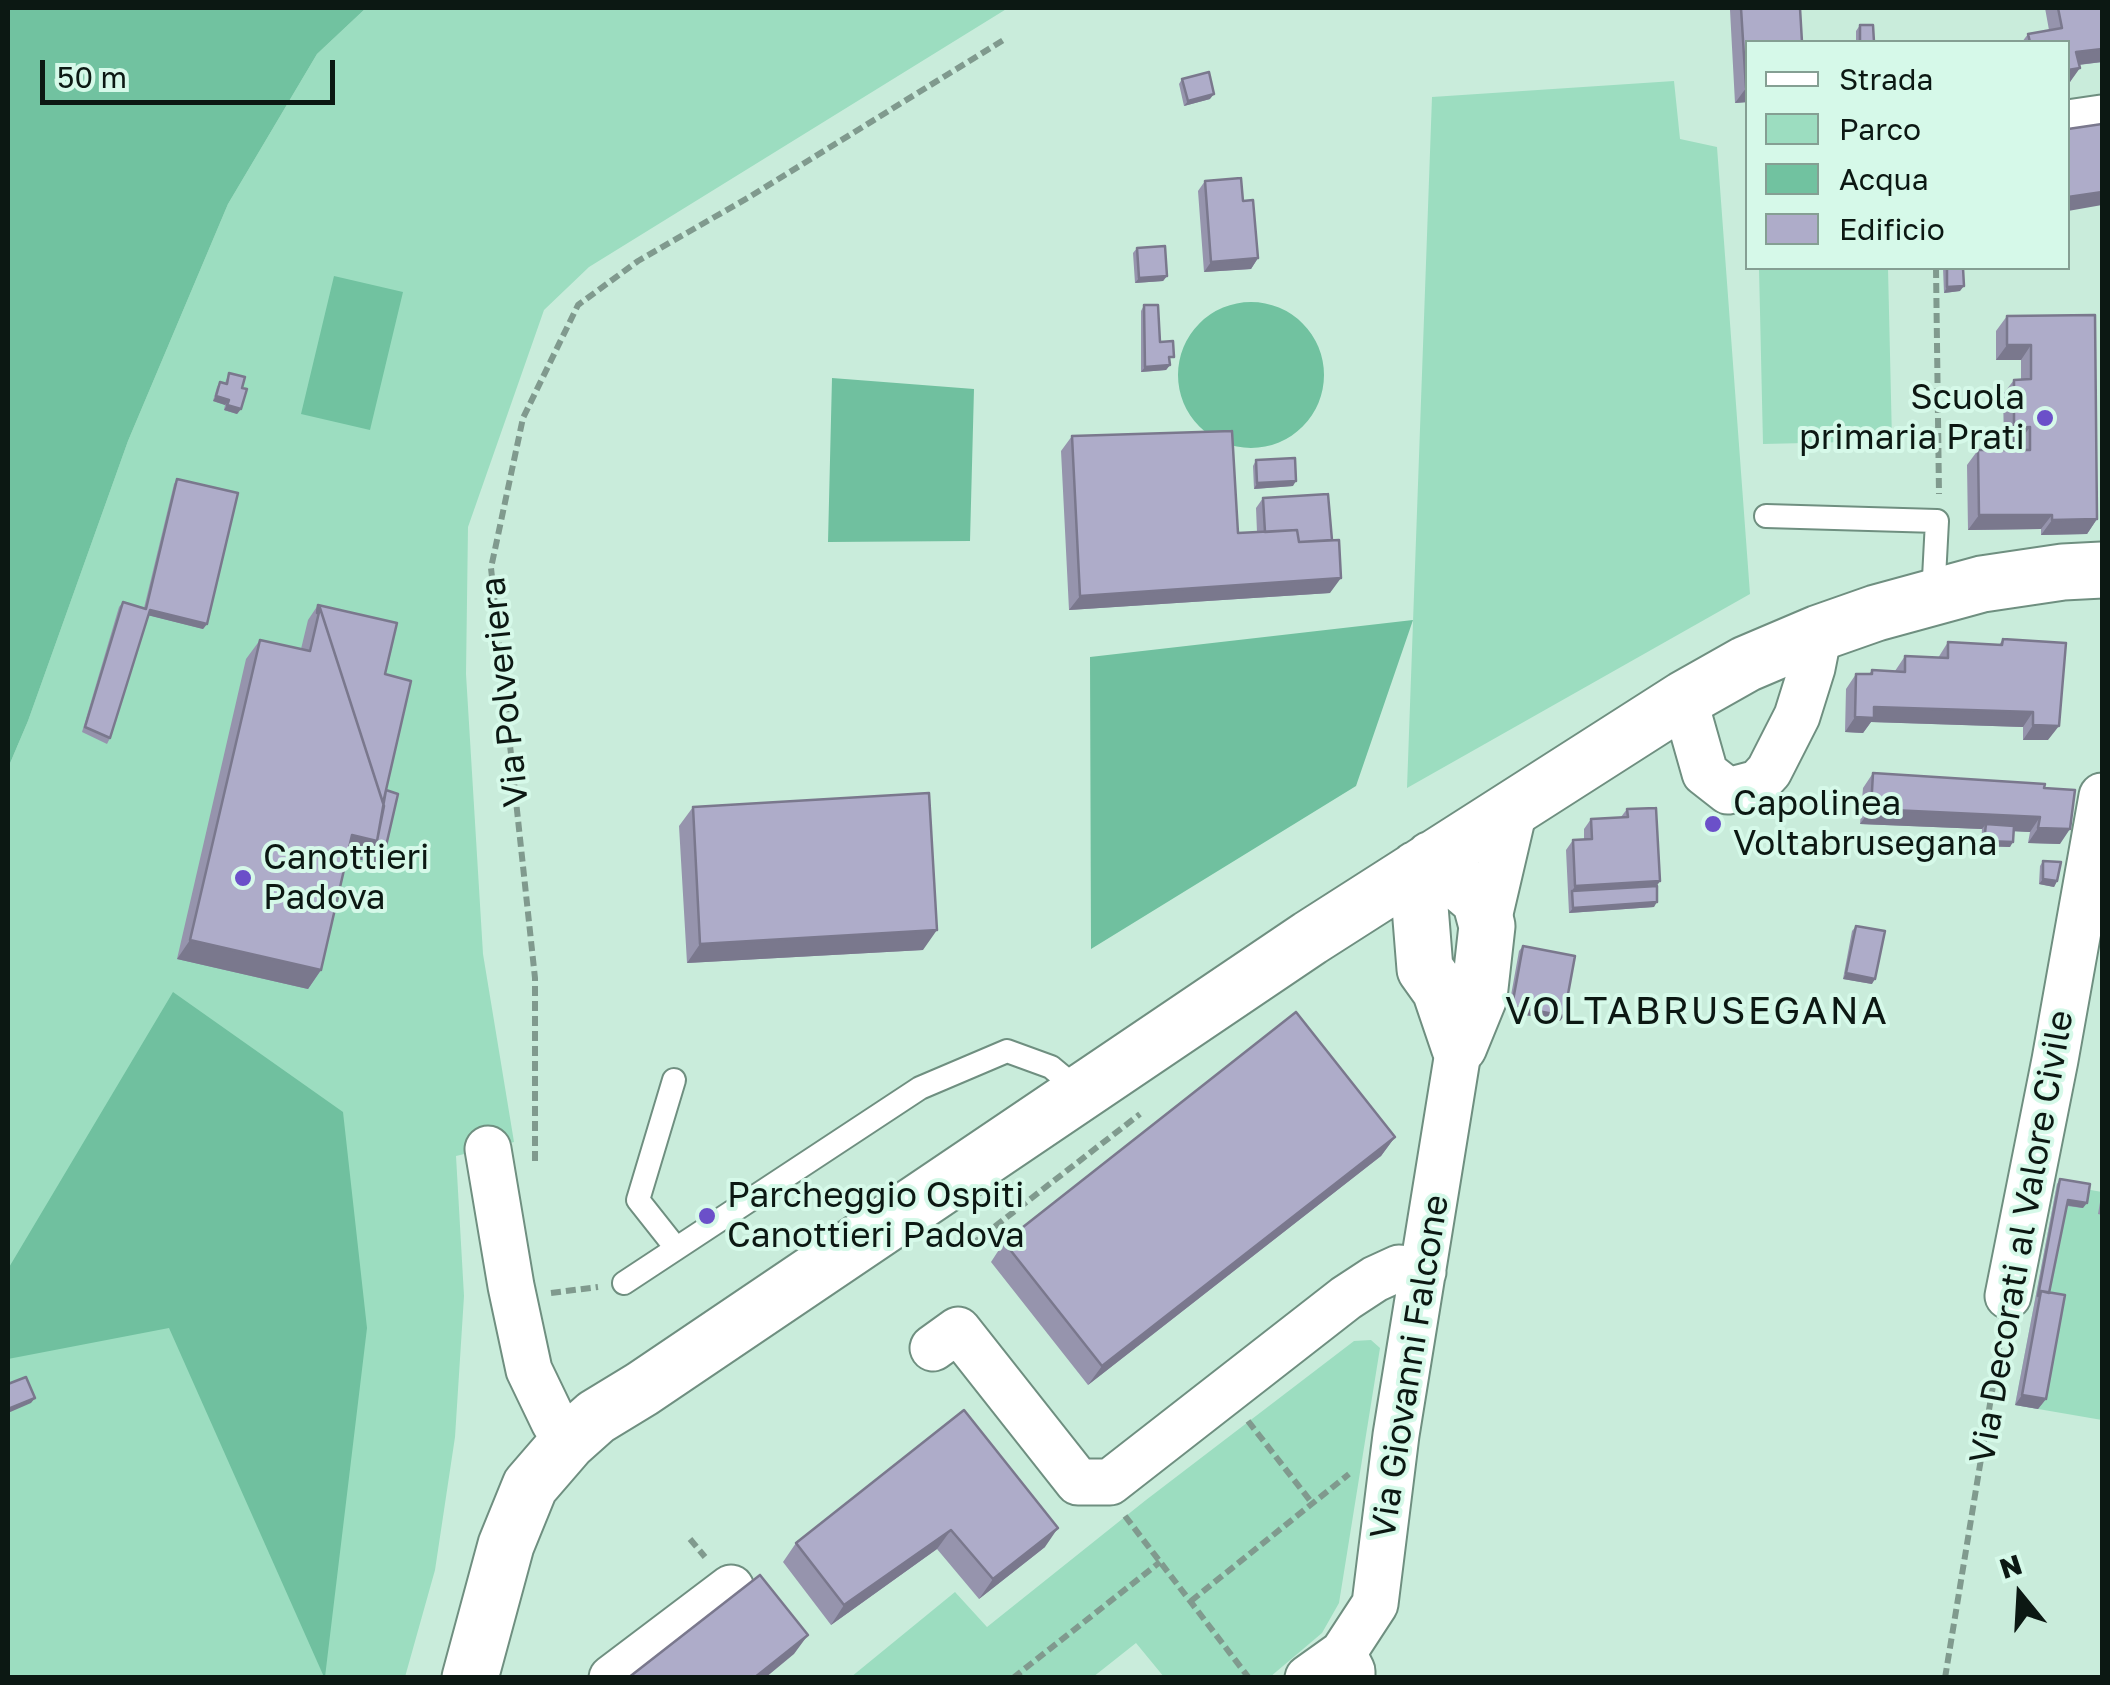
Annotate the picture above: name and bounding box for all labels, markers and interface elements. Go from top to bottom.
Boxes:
scale bar [45,40,340,102]
legend [1745,40,2070,270]
text: 50 m [57,59,127,95]
text: Strada [1839,61,1933,97]
text: Parco [1839,111,1921,147]
text: Acqua [1839,161,1929,197]
text: Edificio [1839,211,1945,247]
place label: Scuola primaria Prati [1799,377,2025,459]
marker: Scuola primaria Prati [2034,407,2056,429]
street label: Via Polveriera [472,575,538,809]
place label: Capolinea Voltabrusegana [1733,783,1997,865]
marker: Capolinea Voltabrusegana [1702,813,1724,835]
place label: Canottieri Padova [263,837,429,919]
marker: Canottieri Padova [232,867,254,889]
district label: VOLTABRUSEGANA [1505,989,1889,1035]
street label: Via Decorati al Valore Civile [1961,1007,2083,1467]
place label: Parcheggio Ospiti Canottieri Padova [727,1175,1025,1257]
street label: Via Giovanni Falcone [1362,1192,1458,1542]
marker: Parcheggio Ospiti Canottieri Padova [696,1205,718,1227]
north arrow [1970,1545,2070,1645]
text: N [1995,1547,2026,1585]

